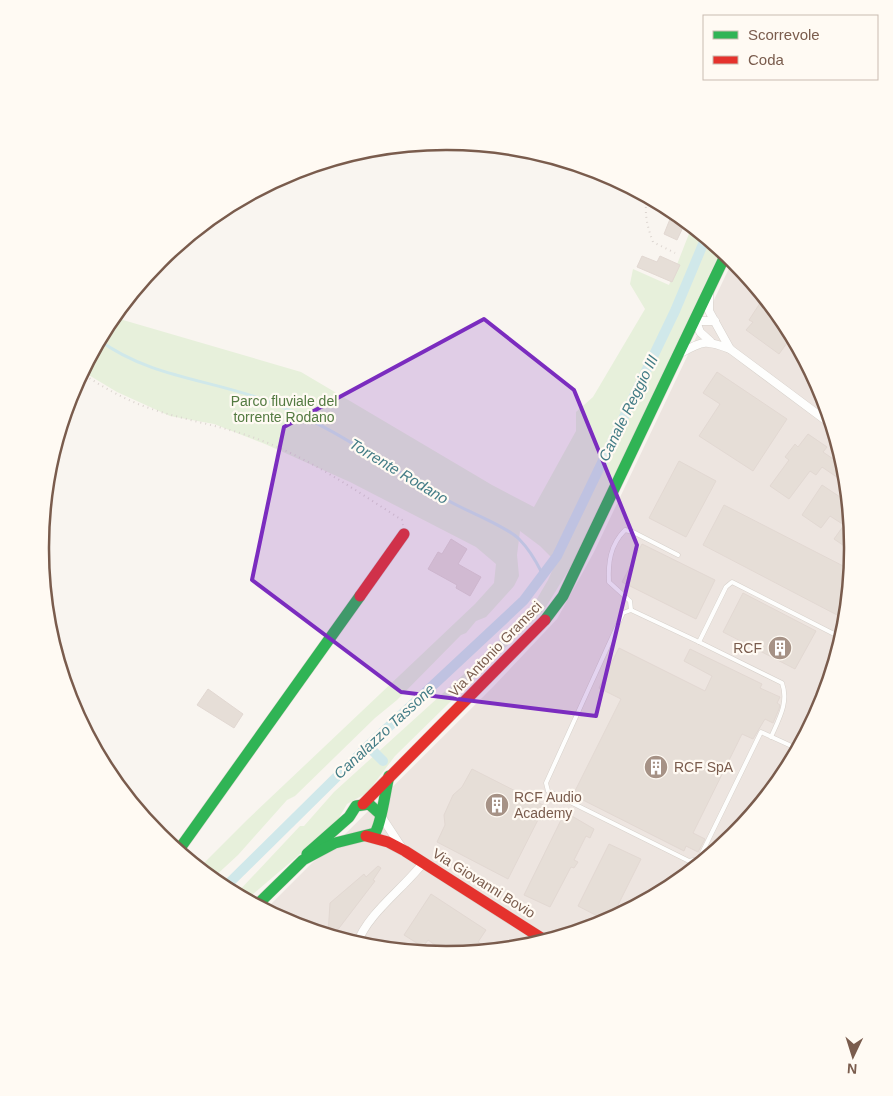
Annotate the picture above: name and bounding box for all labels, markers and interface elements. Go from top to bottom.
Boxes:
legend [703,15,878,80]
text: Scorrevole [748,26,820,43]
text: Coda [748,51,785,68]
water label: Canale Reggio III [595,352,661,464]
park label: Parco fluviale del torrente Rodano [231,393,337,425]
water label: Torrente Rodano [347,435,451,507]
street label: Via Antonio Gramsci [445,598,545,700]
building icon: RCF [767,635,793,661]
place label: RCF [733,640,762,656]
water label: Canalazzo Tassone [330,680,438,782]
building icon: RCF SpA [643,754,669,780]
place label: RCF SpA [674,759,734,775]
place label: RCF Audio Academy [514,789,582,821]
building icon: RCF Audio Academy [484,792,510,818]
street label: Via Giovanni Bovio [430,845,538,921]
north arrow [828,1031,878,1081]
text: N [846,1061,858,1077]

